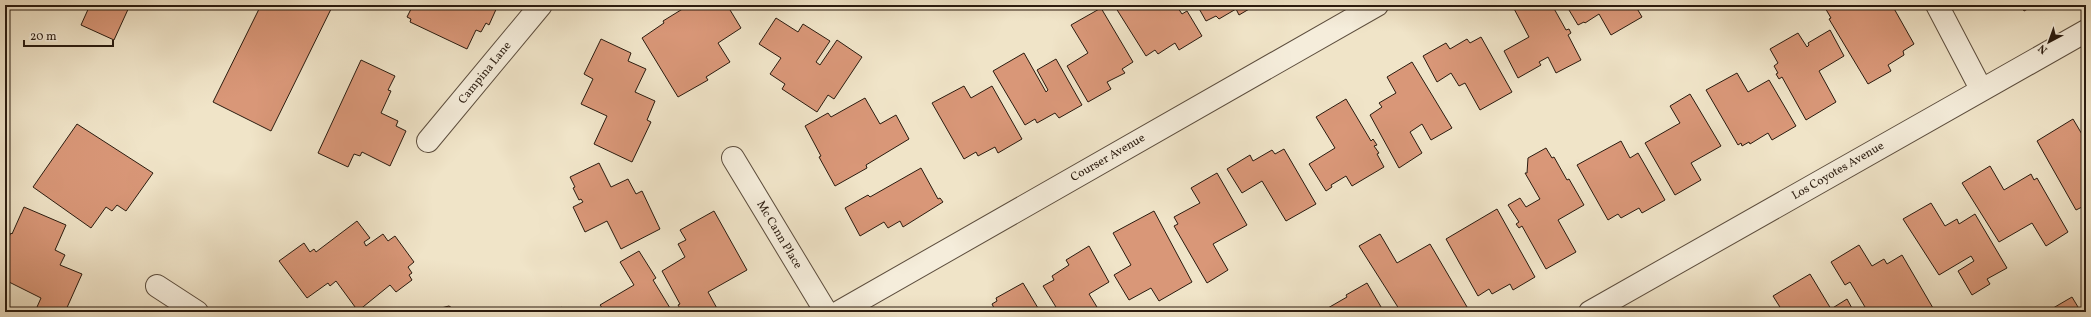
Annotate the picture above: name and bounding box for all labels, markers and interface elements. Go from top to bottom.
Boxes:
scale bar [24,22,113,48]
north arrow [2029,22,2069,62]
text: 20 m [30,29,57,45]
street label: Campina Lane [455,38,515,108]
text: N [2035,40,2051,57]
street label: Courser Avenue [1068,130,1148,186]
street label: Los Coyotes Avenue [1789,138,1887,204]
street label: Mc Cann Place [752,198,806,272]

